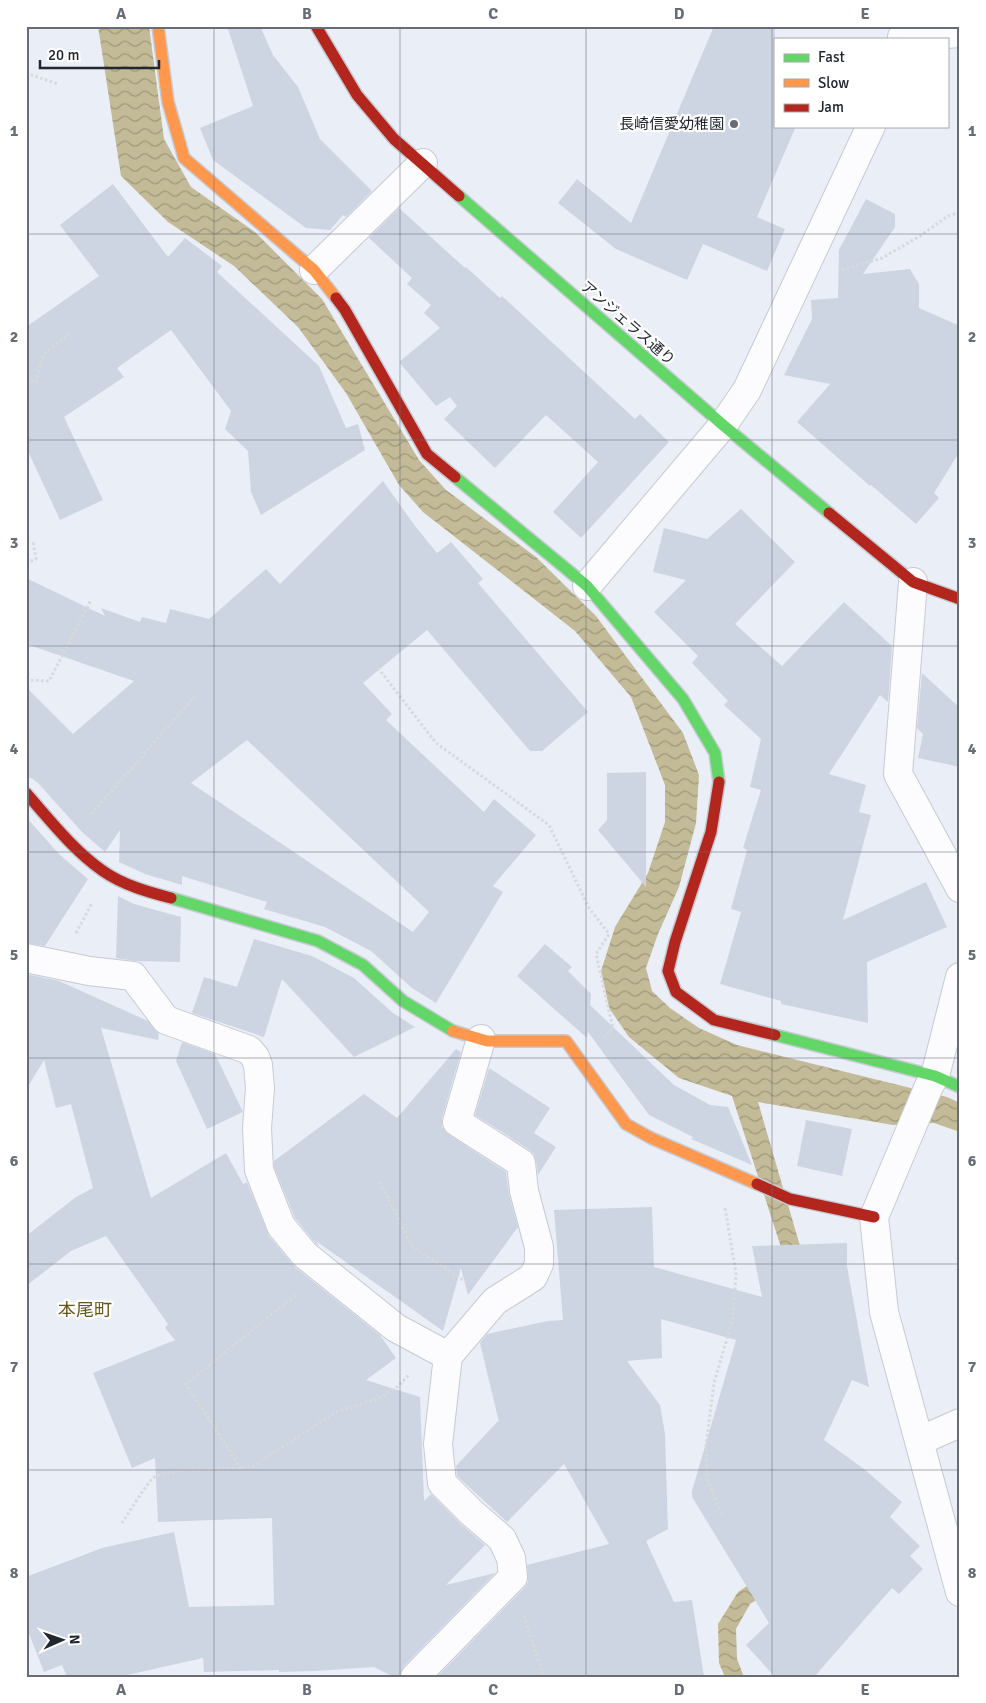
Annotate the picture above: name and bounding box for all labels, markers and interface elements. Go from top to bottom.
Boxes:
text: A [116,4,127,24]
text: B [302,4,312,24]
text: C [488,4,498,24]
text: D [674,4,685,24]
text: E [860,4,870,24]
scale bar [40,38,159,70]
legend [774,38,948,128]
text: 20 m [48,46,79,64]
text: Fast [818,48,845,66]
text: Slow [818,74,849,92]
text: Jam [818,98,844,116]
place label: 長崎信愛幼稚園 [619,115,724,133]
marker: 長崎信愛幼稚園 [728,118,740,130]
text: 1 [10,121,19,141]
text: 1 [968,121,977,141]
street label: アンジェラス通り [577,277,679,369]
text: 2 [10,327,18,347]
text: 2 [968,327,976,347]
text: 3 [10,533,18,553]
text: 3 [968,533,976,553]
text: 4 [10,739,19,759]
text: 4 [968,739,977,759]
text: 5 [10,945,18,965]
text: 5 [968,945,976,965]
text: 6 [10,1151,19,1171]
text: 6 [968,1151,977,1171]
district label: 本尾町 [58,1299,112,1321]
text: 7 [10,1357,19,1377]
text: 7 [968,1357,977,1377]
text: 8 [10,1563,19,1583]
text: 8 [968,1563,977,1583]
north arrow [38,1616,88,1666]
text: N [66,1634,83,1645]
text: A [116,1680,127,1700]
text: B [302,1680,312,1700]
text: C [488,1680,498,1700]
text: D [674,1680,685,1700]
text: E [860,1680,870,1700]

